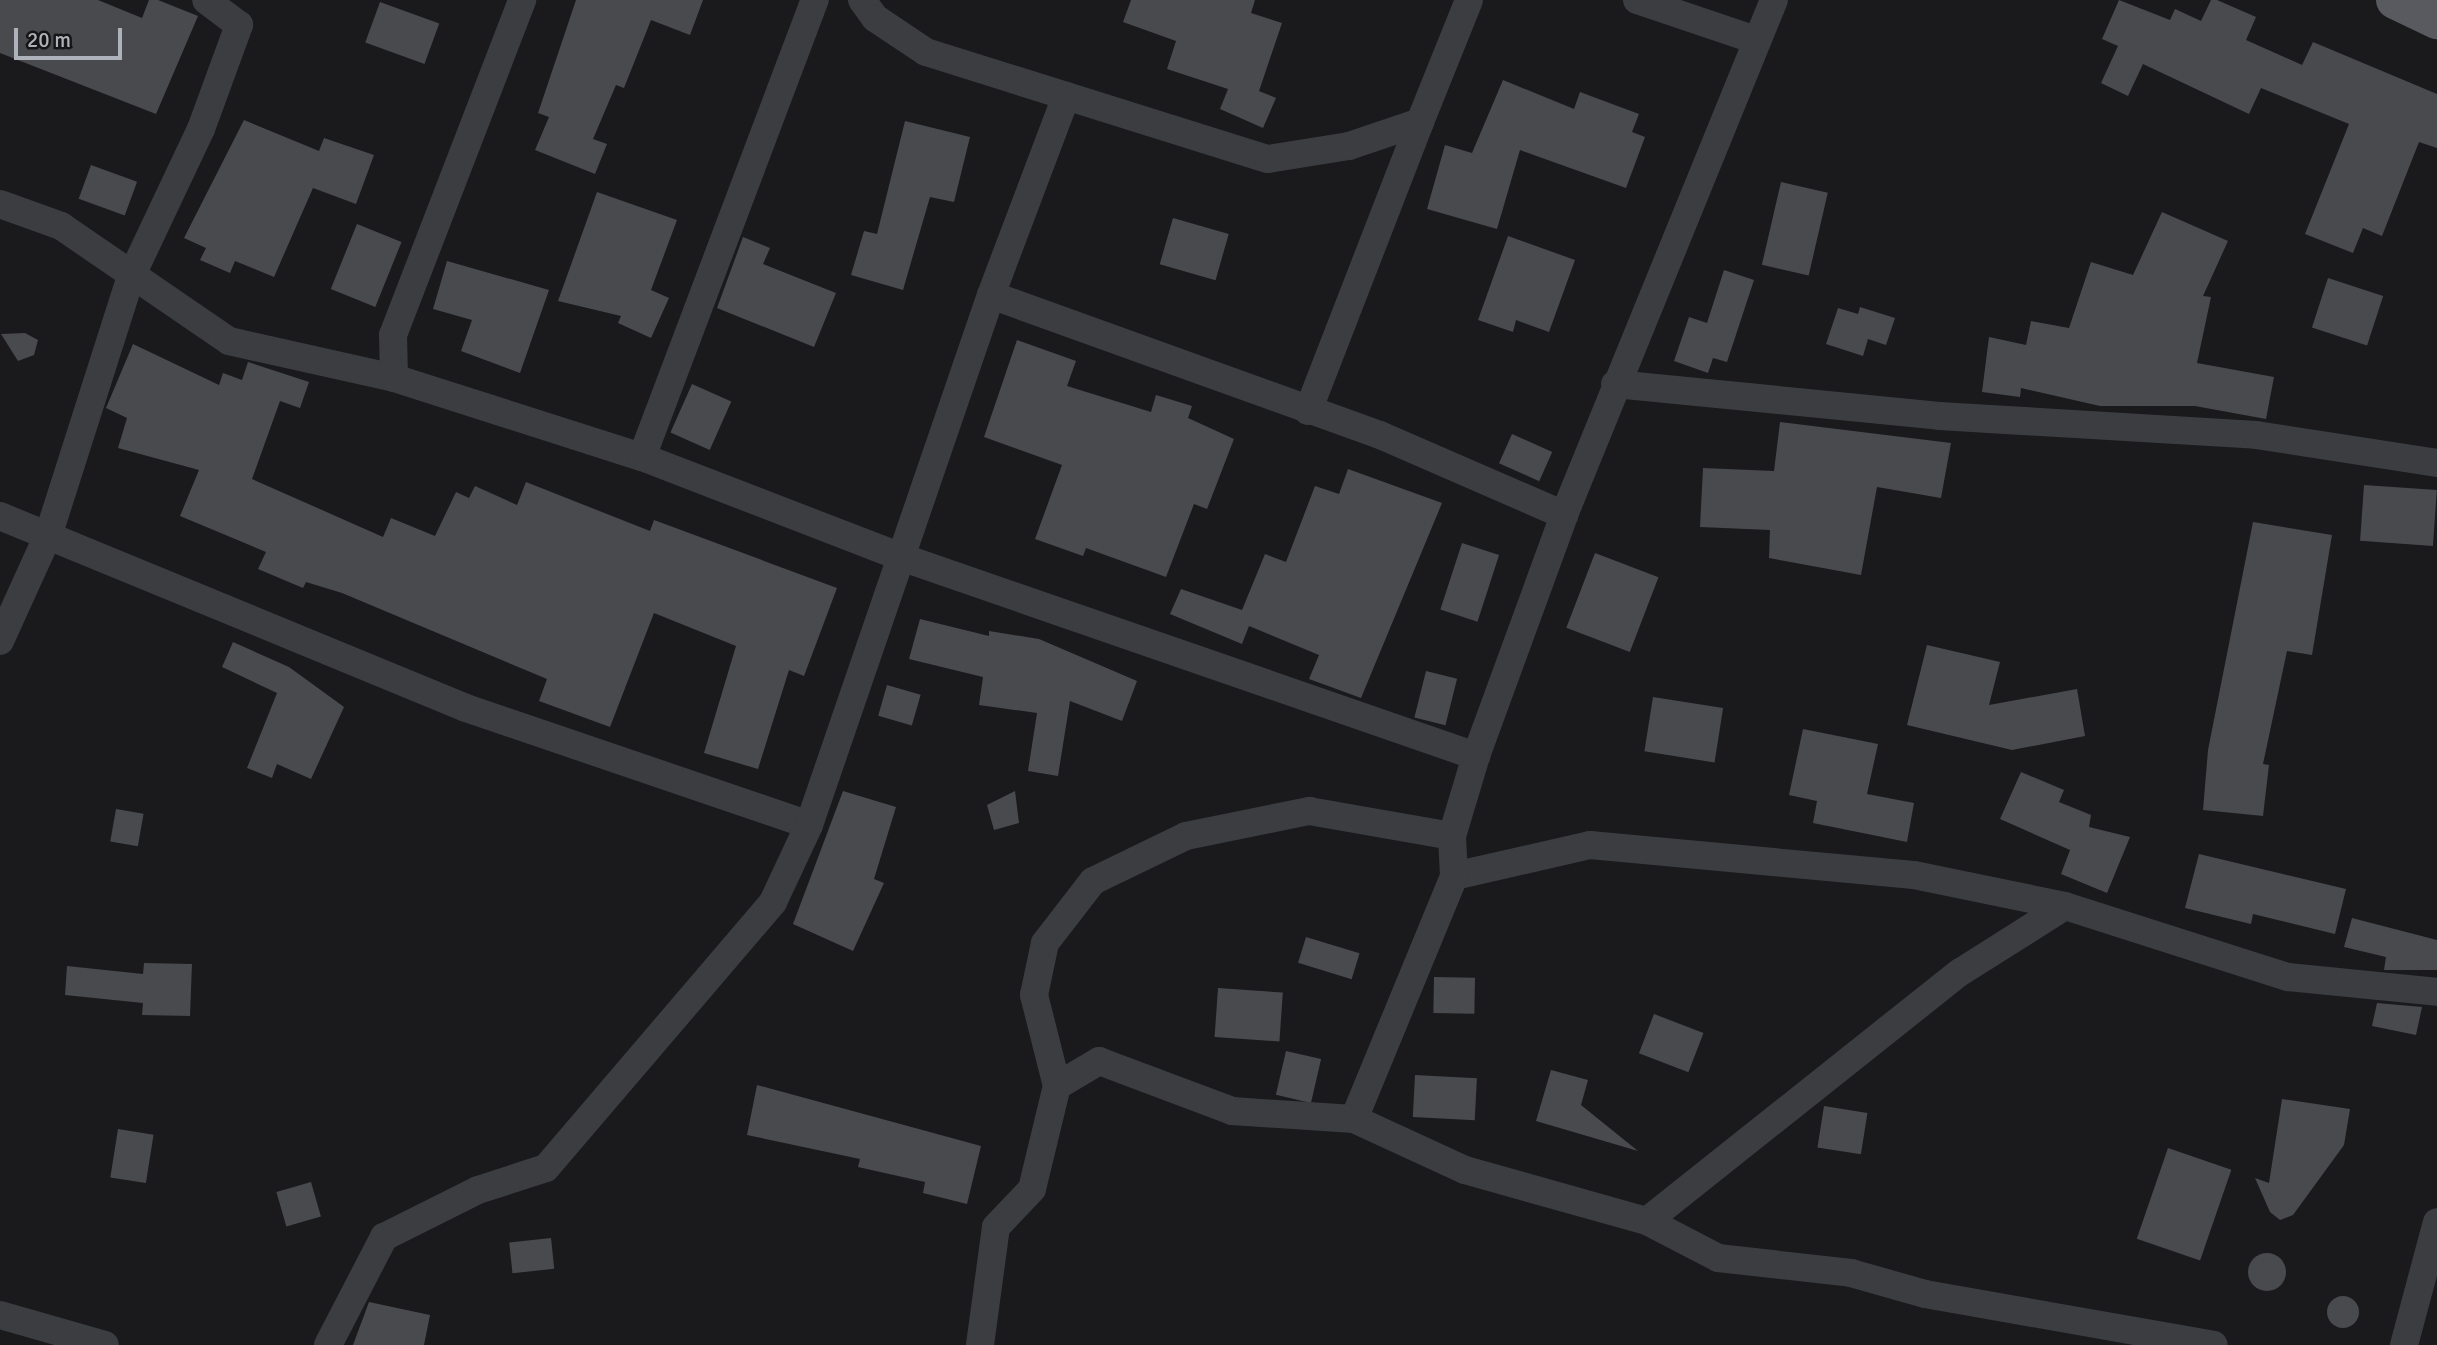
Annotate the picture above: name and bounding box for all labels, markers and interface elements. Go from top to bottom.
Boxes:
scale bar [18,14,126,58]
text: 20 m [27,27,71,53]

